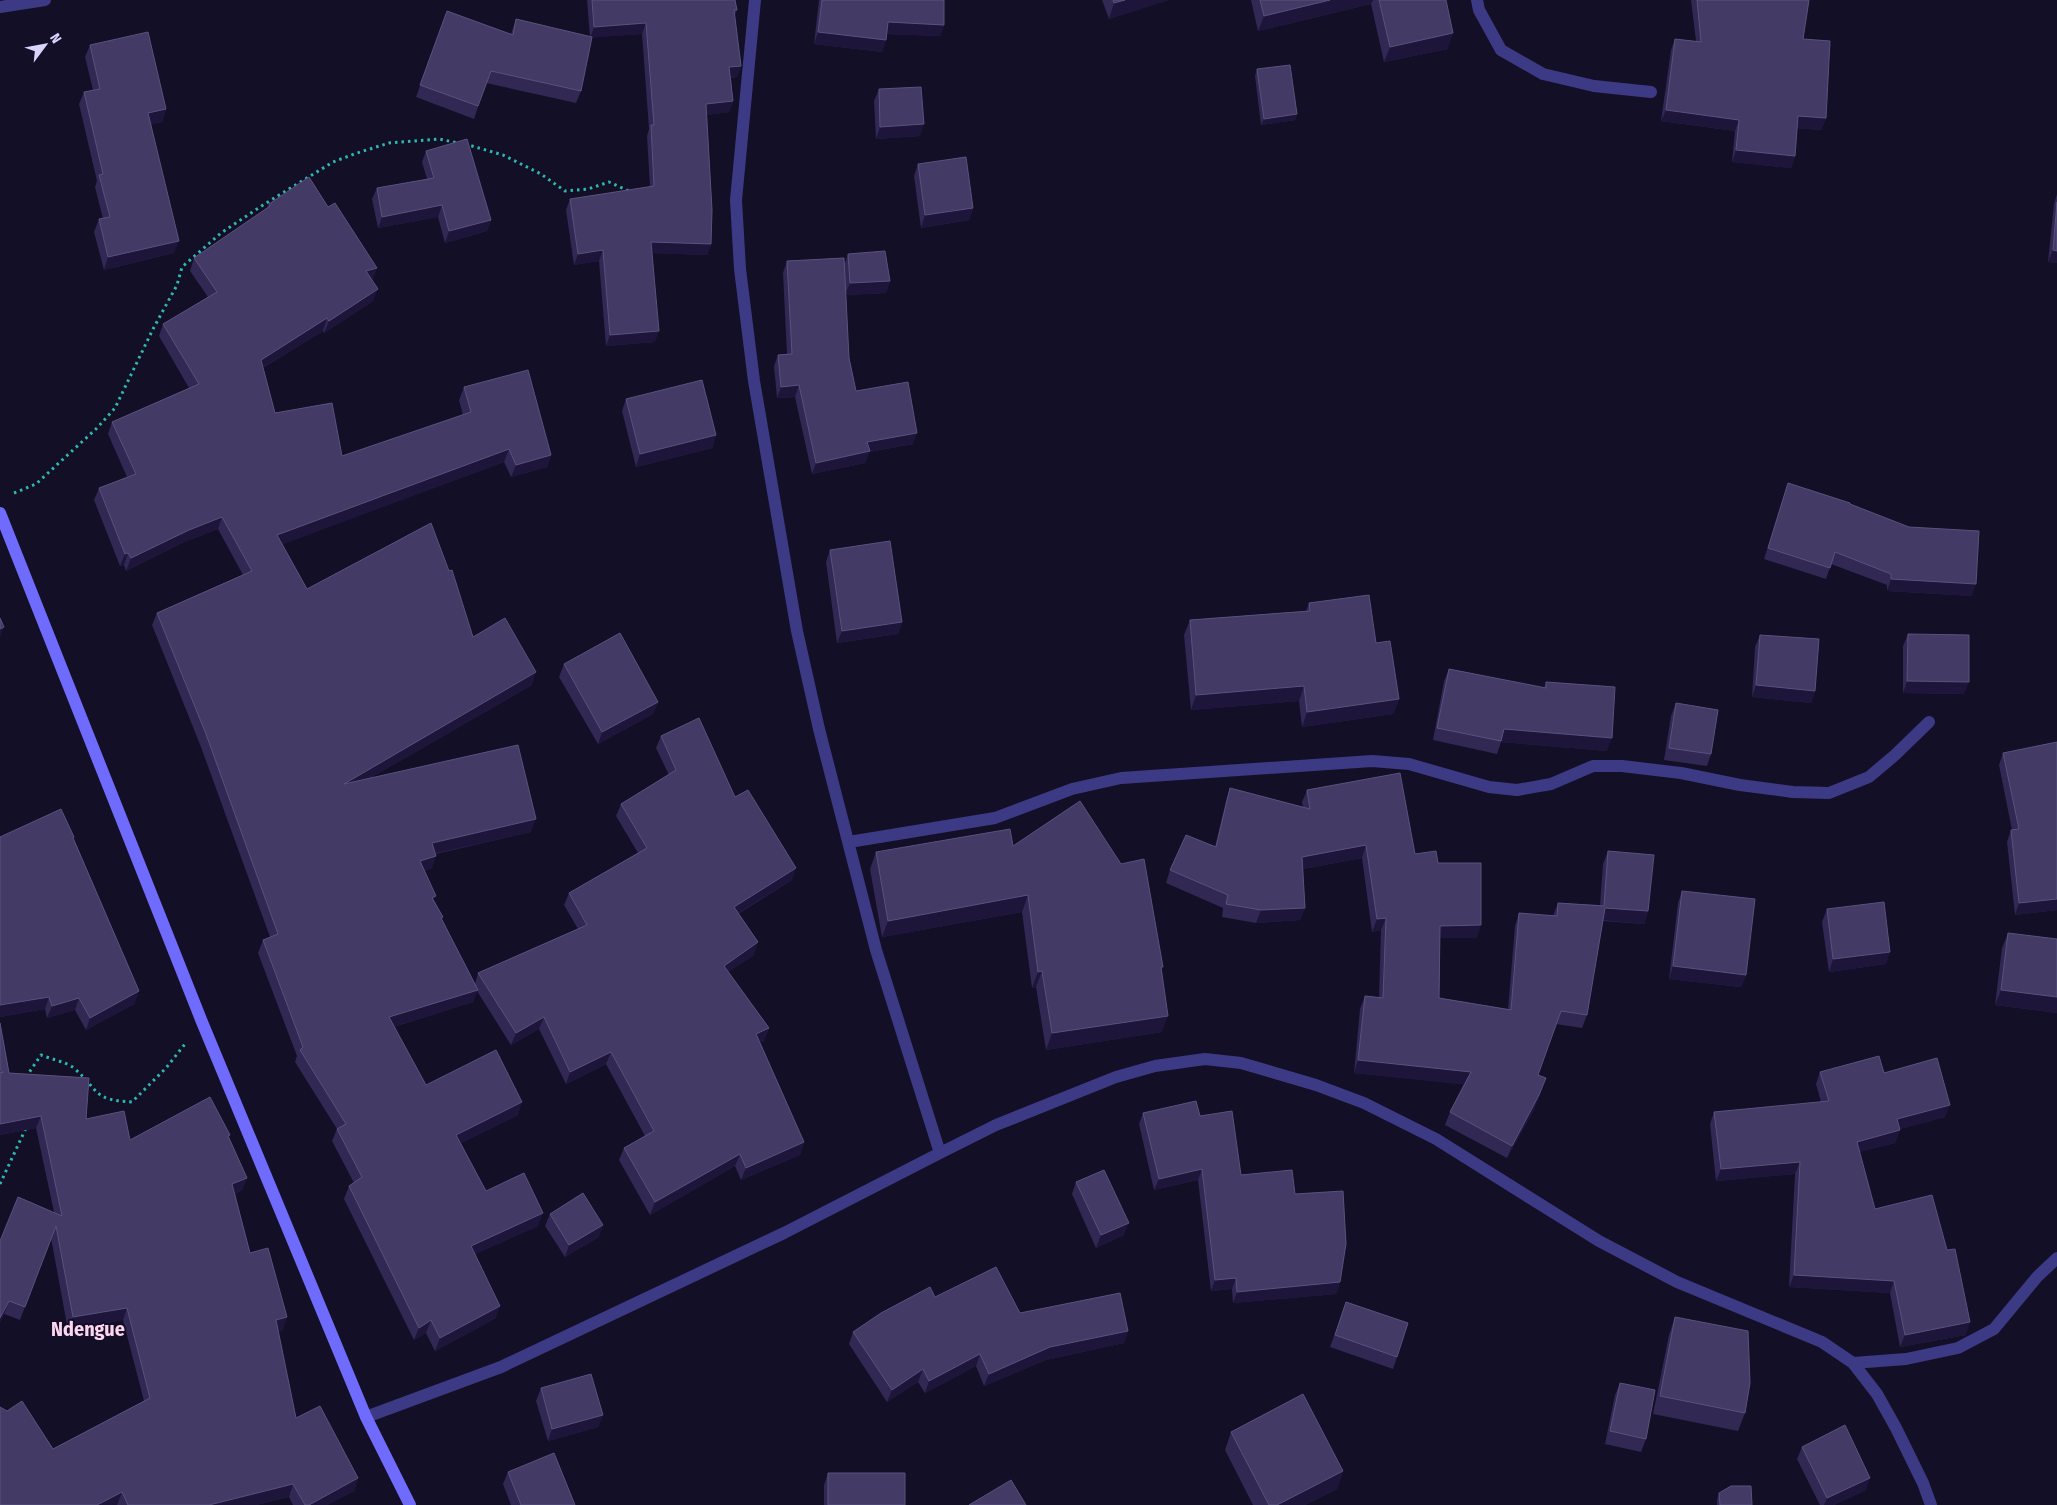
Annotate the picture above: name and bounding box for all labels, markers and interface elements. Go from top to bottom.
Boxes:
north arrow [20,20,70,70]
text: N [46,30,65,46]
district label: Ndengue [51,1317,125,1341]

